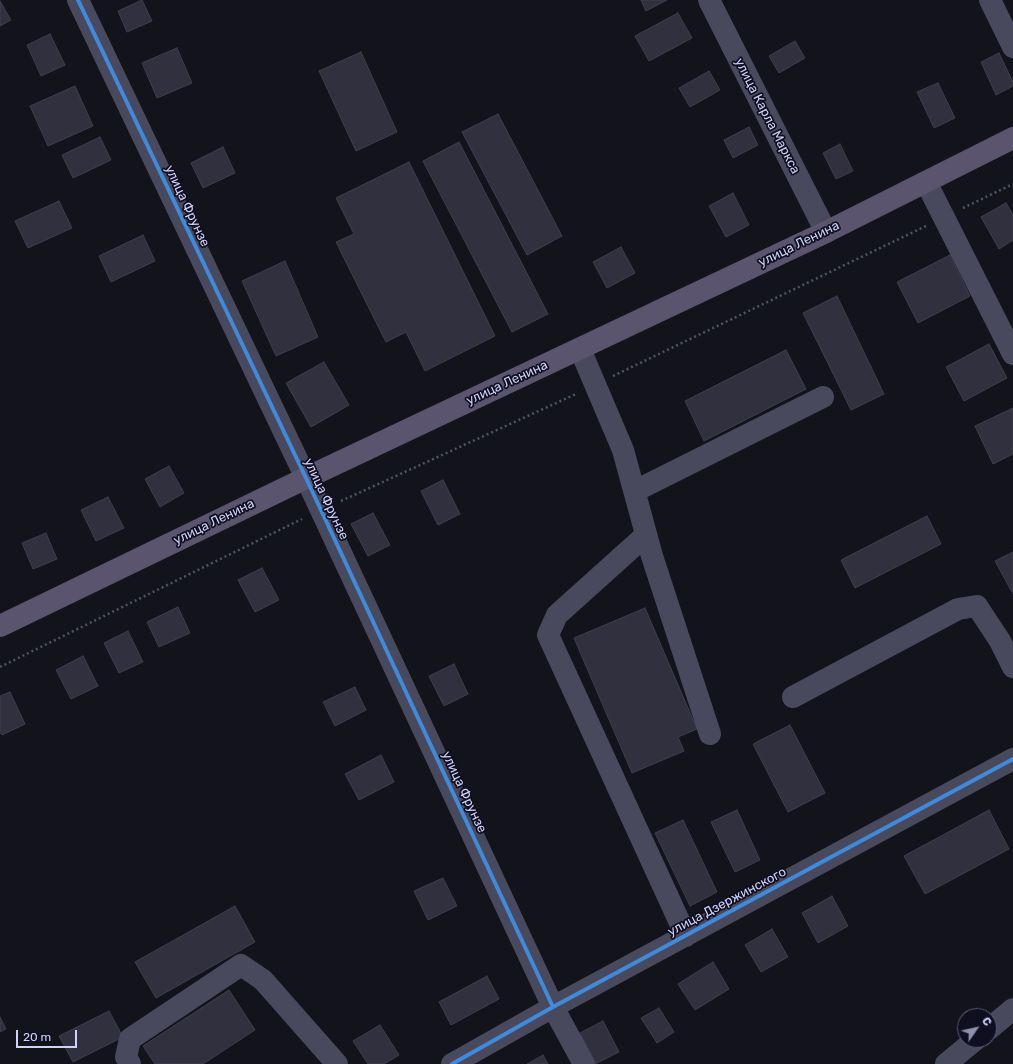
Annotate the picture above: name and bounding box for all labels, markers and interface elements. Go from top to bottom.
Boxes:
street label: улица Карла Маркса [731,55,803,177]
street label: улица Фрунзе [161,163,213,249]
street label: улица Ленина [756,218,842,270]
street label: улица Ленина [464,357,550,409]
street label: улица Фрунзе [300,456,352,542]
street label: улица Ленина [171,496,257,548]
street label: улица Фрунзе [438,749,490,835]
street label: улица Дзержинского [665,864,789,940]
north arrow [957,1008,997,1048]
text: С [979,1015,994,1028]
scale bar [18,1022,79,1048]
text: 20 m [23,1030,51,1044]

